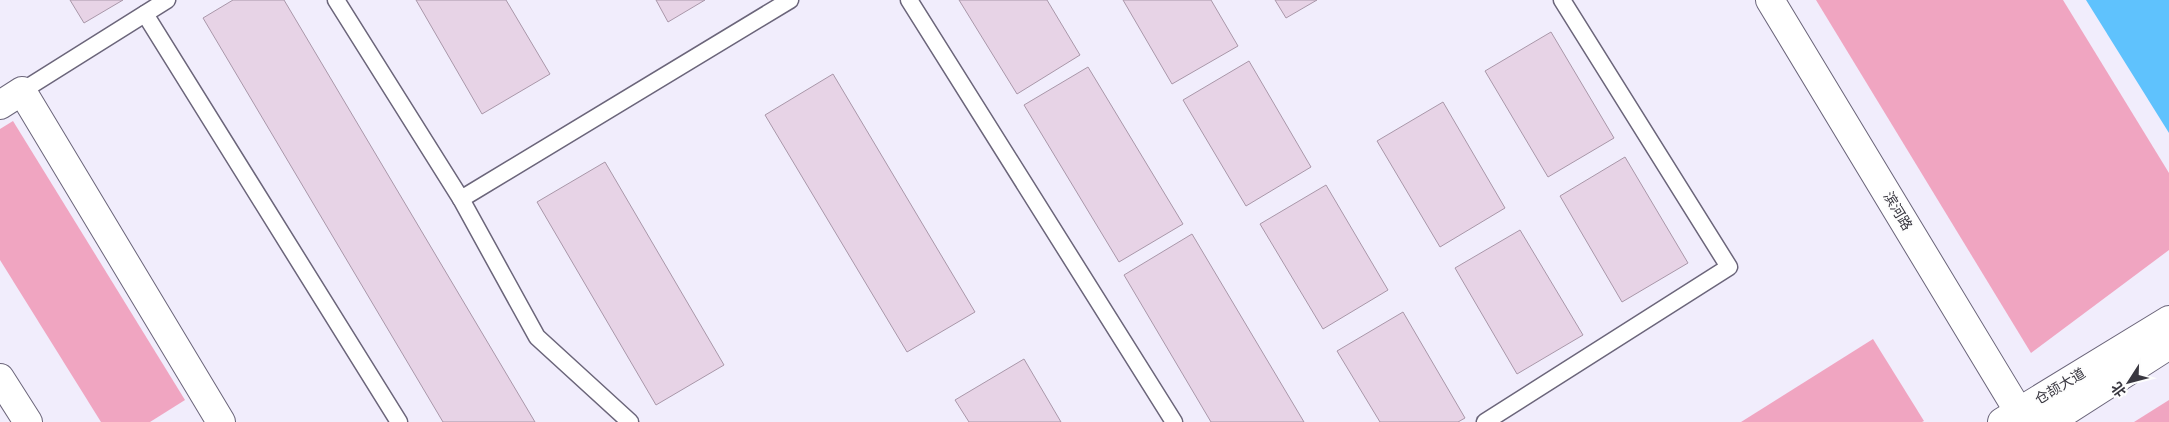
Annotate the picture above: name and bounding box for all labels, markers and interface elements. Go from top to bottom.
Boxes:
street label: 滨河路 [1880,189,1916,233]
north arrow [2104,357,2154,407]
street label: 仓颉大道 [2032,365,2088,407]
text: 北 [2108,379,2129,400]

